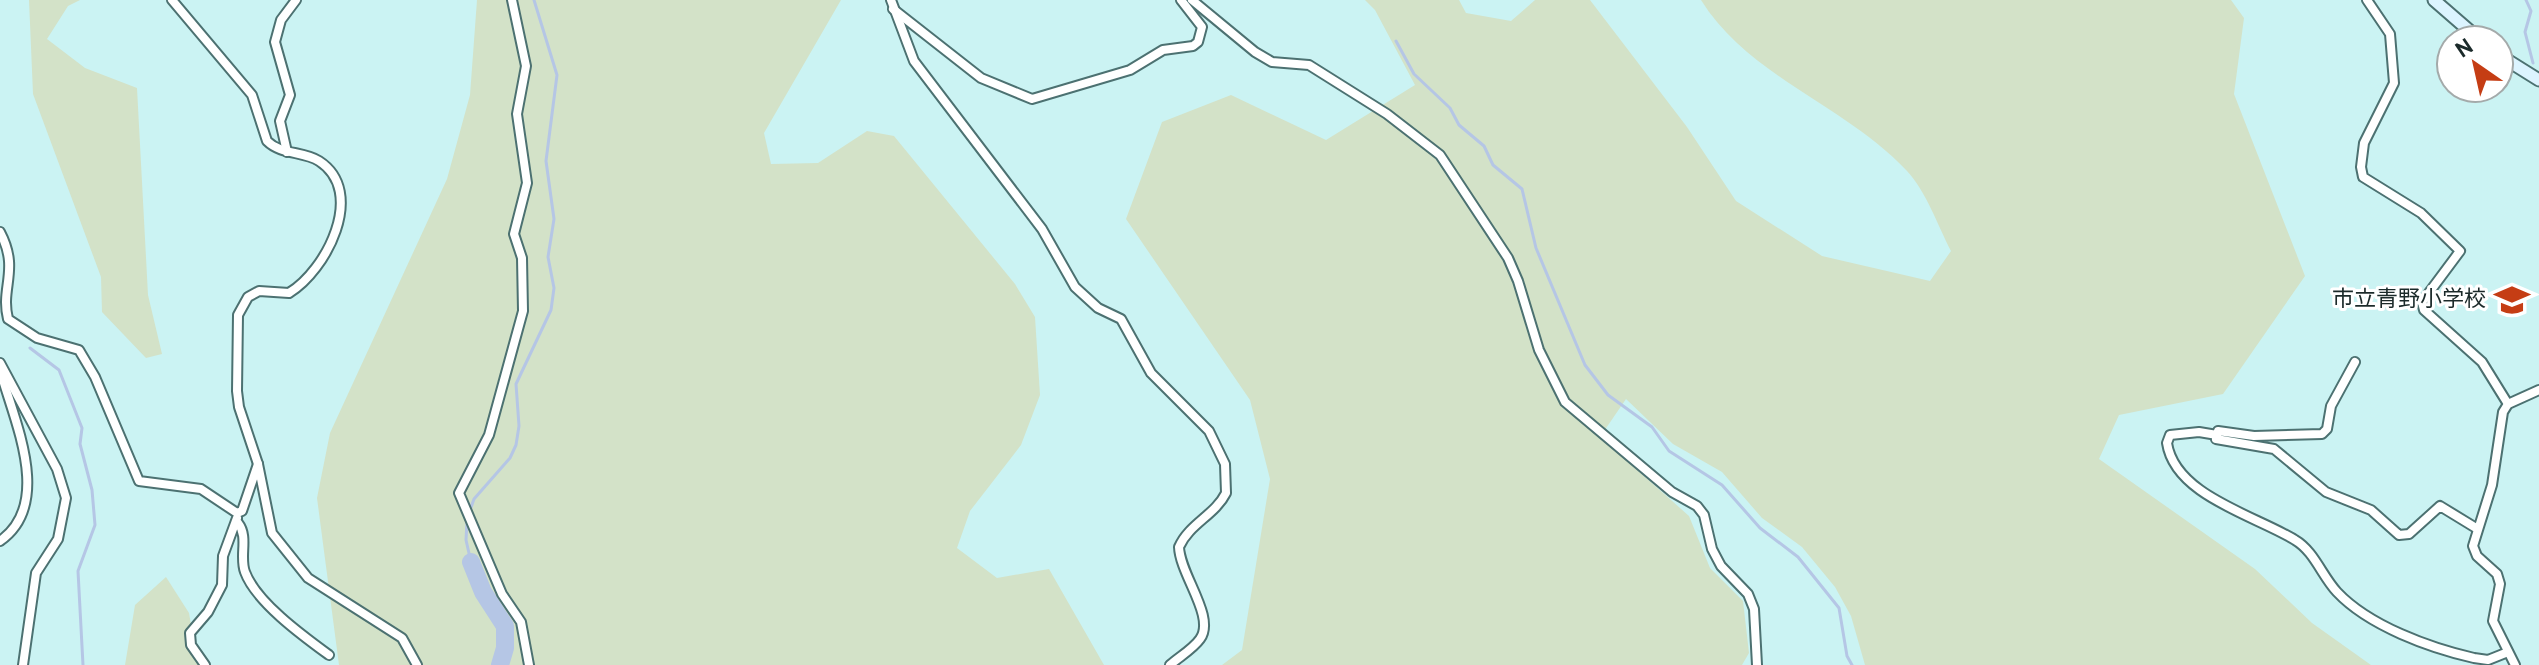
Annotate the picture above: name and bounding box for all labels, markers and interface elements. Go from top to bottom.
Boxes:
north arrow [2435,24,2515,104]
text: N [2451,34,2479,65]
school or university icon: 市立青野小学校 [2493,281,2531,319]
place label: 市立青野小学校 [2332,287,2486,314]

